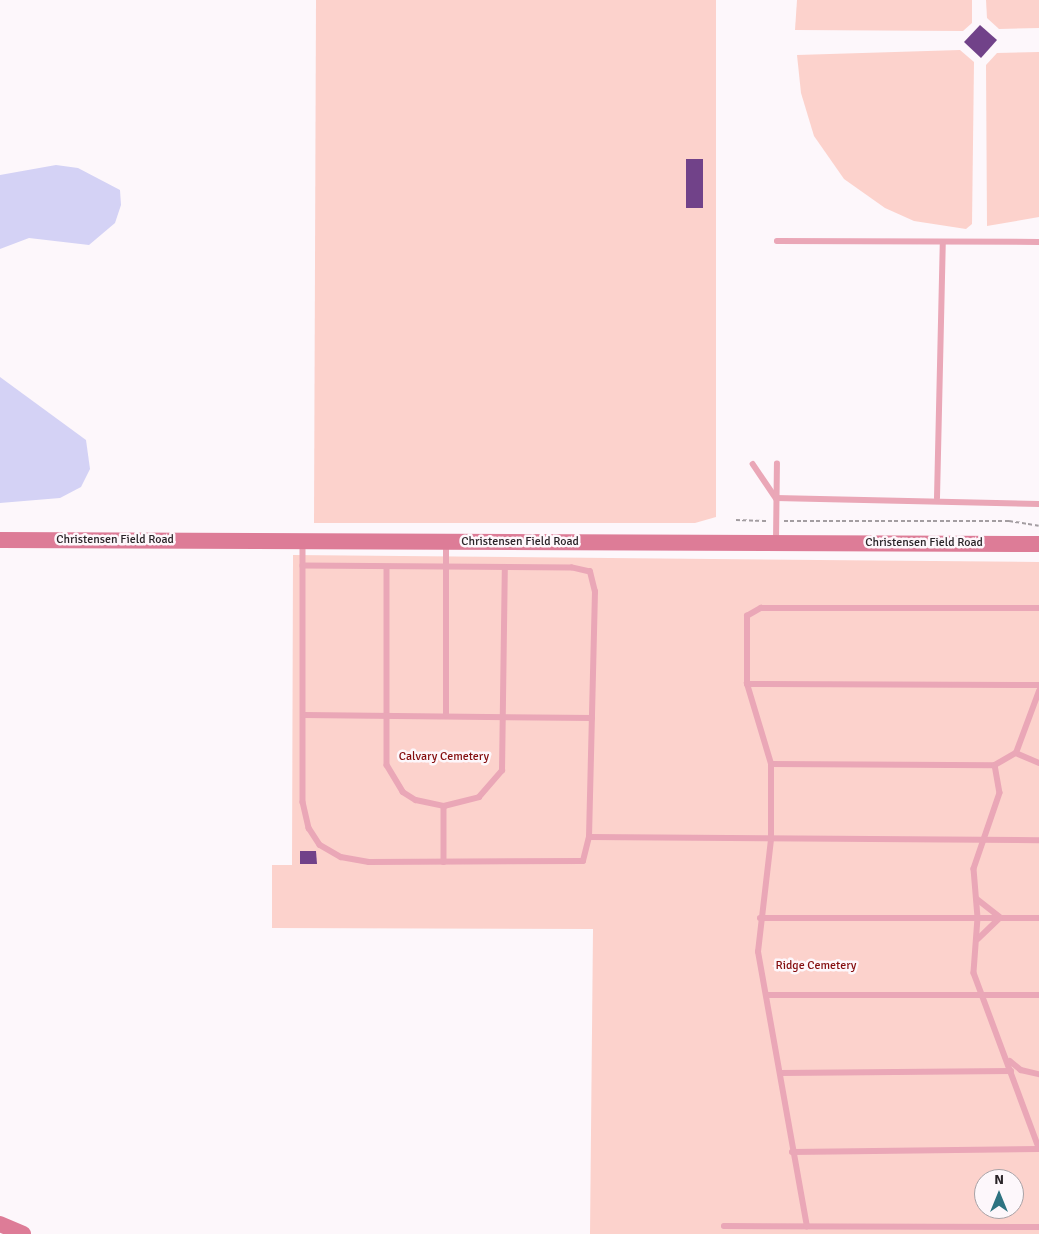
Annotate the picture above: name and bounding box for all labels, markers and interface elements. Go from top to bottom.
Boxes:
street label: Christensen Field Road [56,533,174,547]
street label: Christensen Field Road [461,535,579,549]
street label: Christensen Field Road [865,536,983,550]
park label: Calvary Cemetery [399,750,489,764]
park label: Ridge Cemetery [776,959,856,973]
north arrow [974,1169,1024,1219]
text: N [994,1171,1004,1188]

